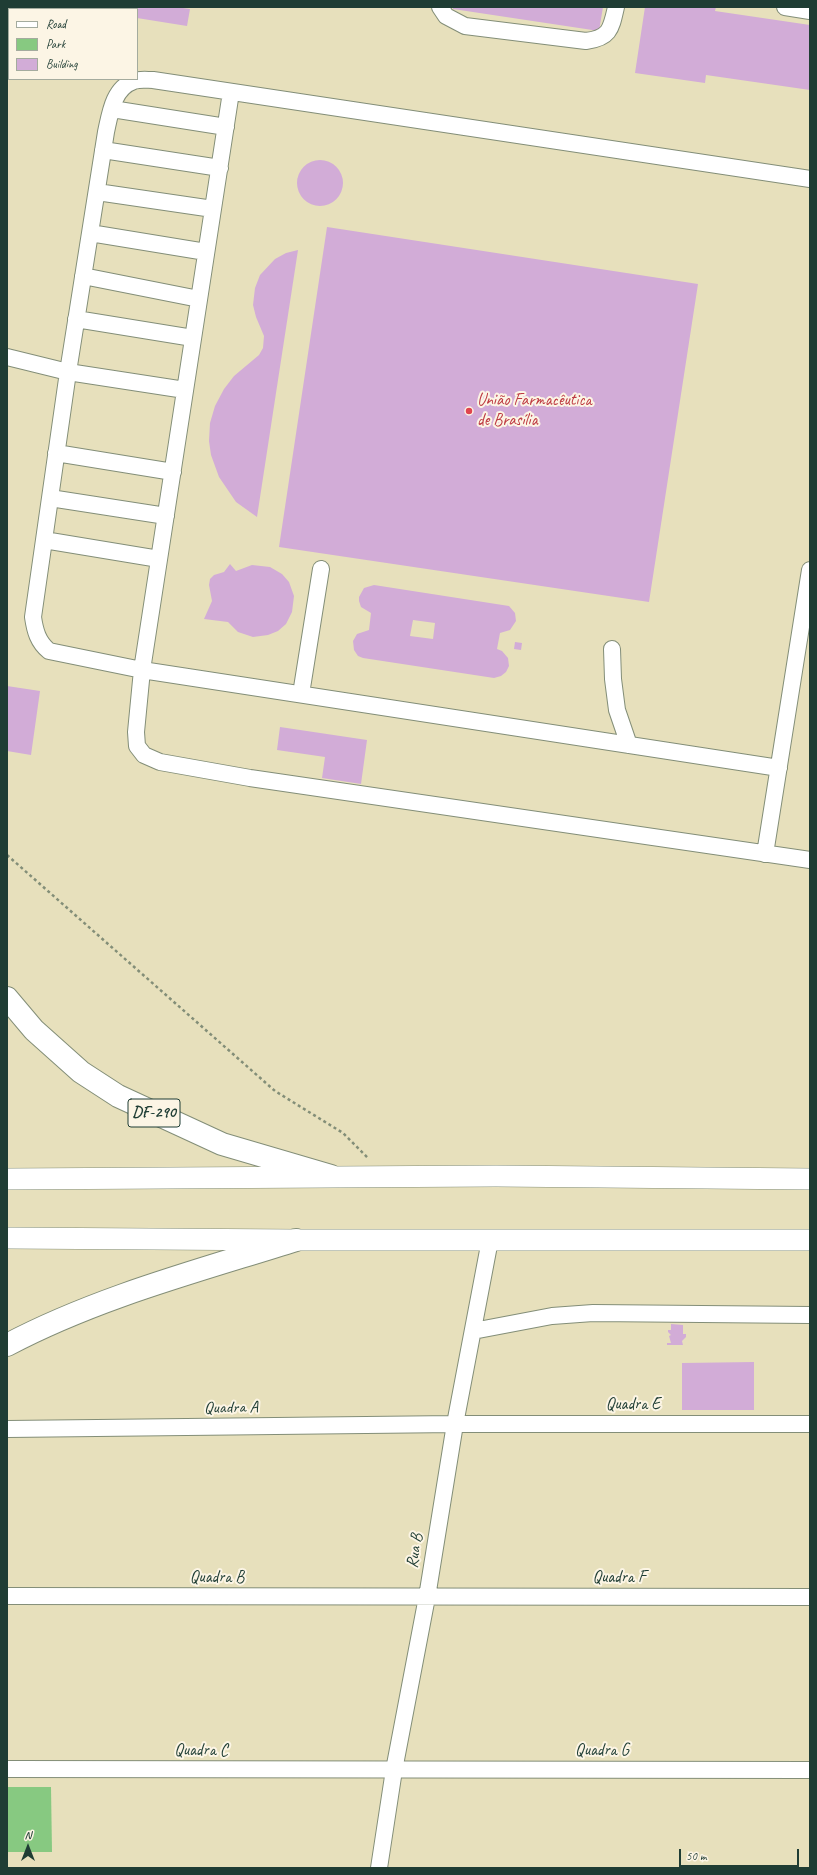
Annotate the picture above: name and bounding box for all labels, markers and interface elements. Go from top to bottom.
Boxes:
legend [8,8,138,80]
text: Road [46,16,66,32]
text: Park [46,36,65,52]
text: Building [46,56,78,72]
place label: União Farmacêutica de Brasília [477,391,591,431]
marker: União Farmacêutica de Brasília [464,406,474,416]
road number: DF-290 [128,1099,180,1127]
street label: Quadra E [606,1395,660,1415]
street label: Quadra A [204,1397,258,1419]
street label: Rua B [402,1532,428,1570]
street label: Quadra B [190,1568,244,1588]
street label: Quadra F [592,1568,646,1588]
street label: Quadra C [174,1741,228,1761]
street label: Quadra G [575,1741,629,1761]
north arrow [8,1827,48,1867]
text: N [25,1828,31,1842]
scale bar [681,1841,801,1867]
text: 50 m [686,1848,706,1864]

